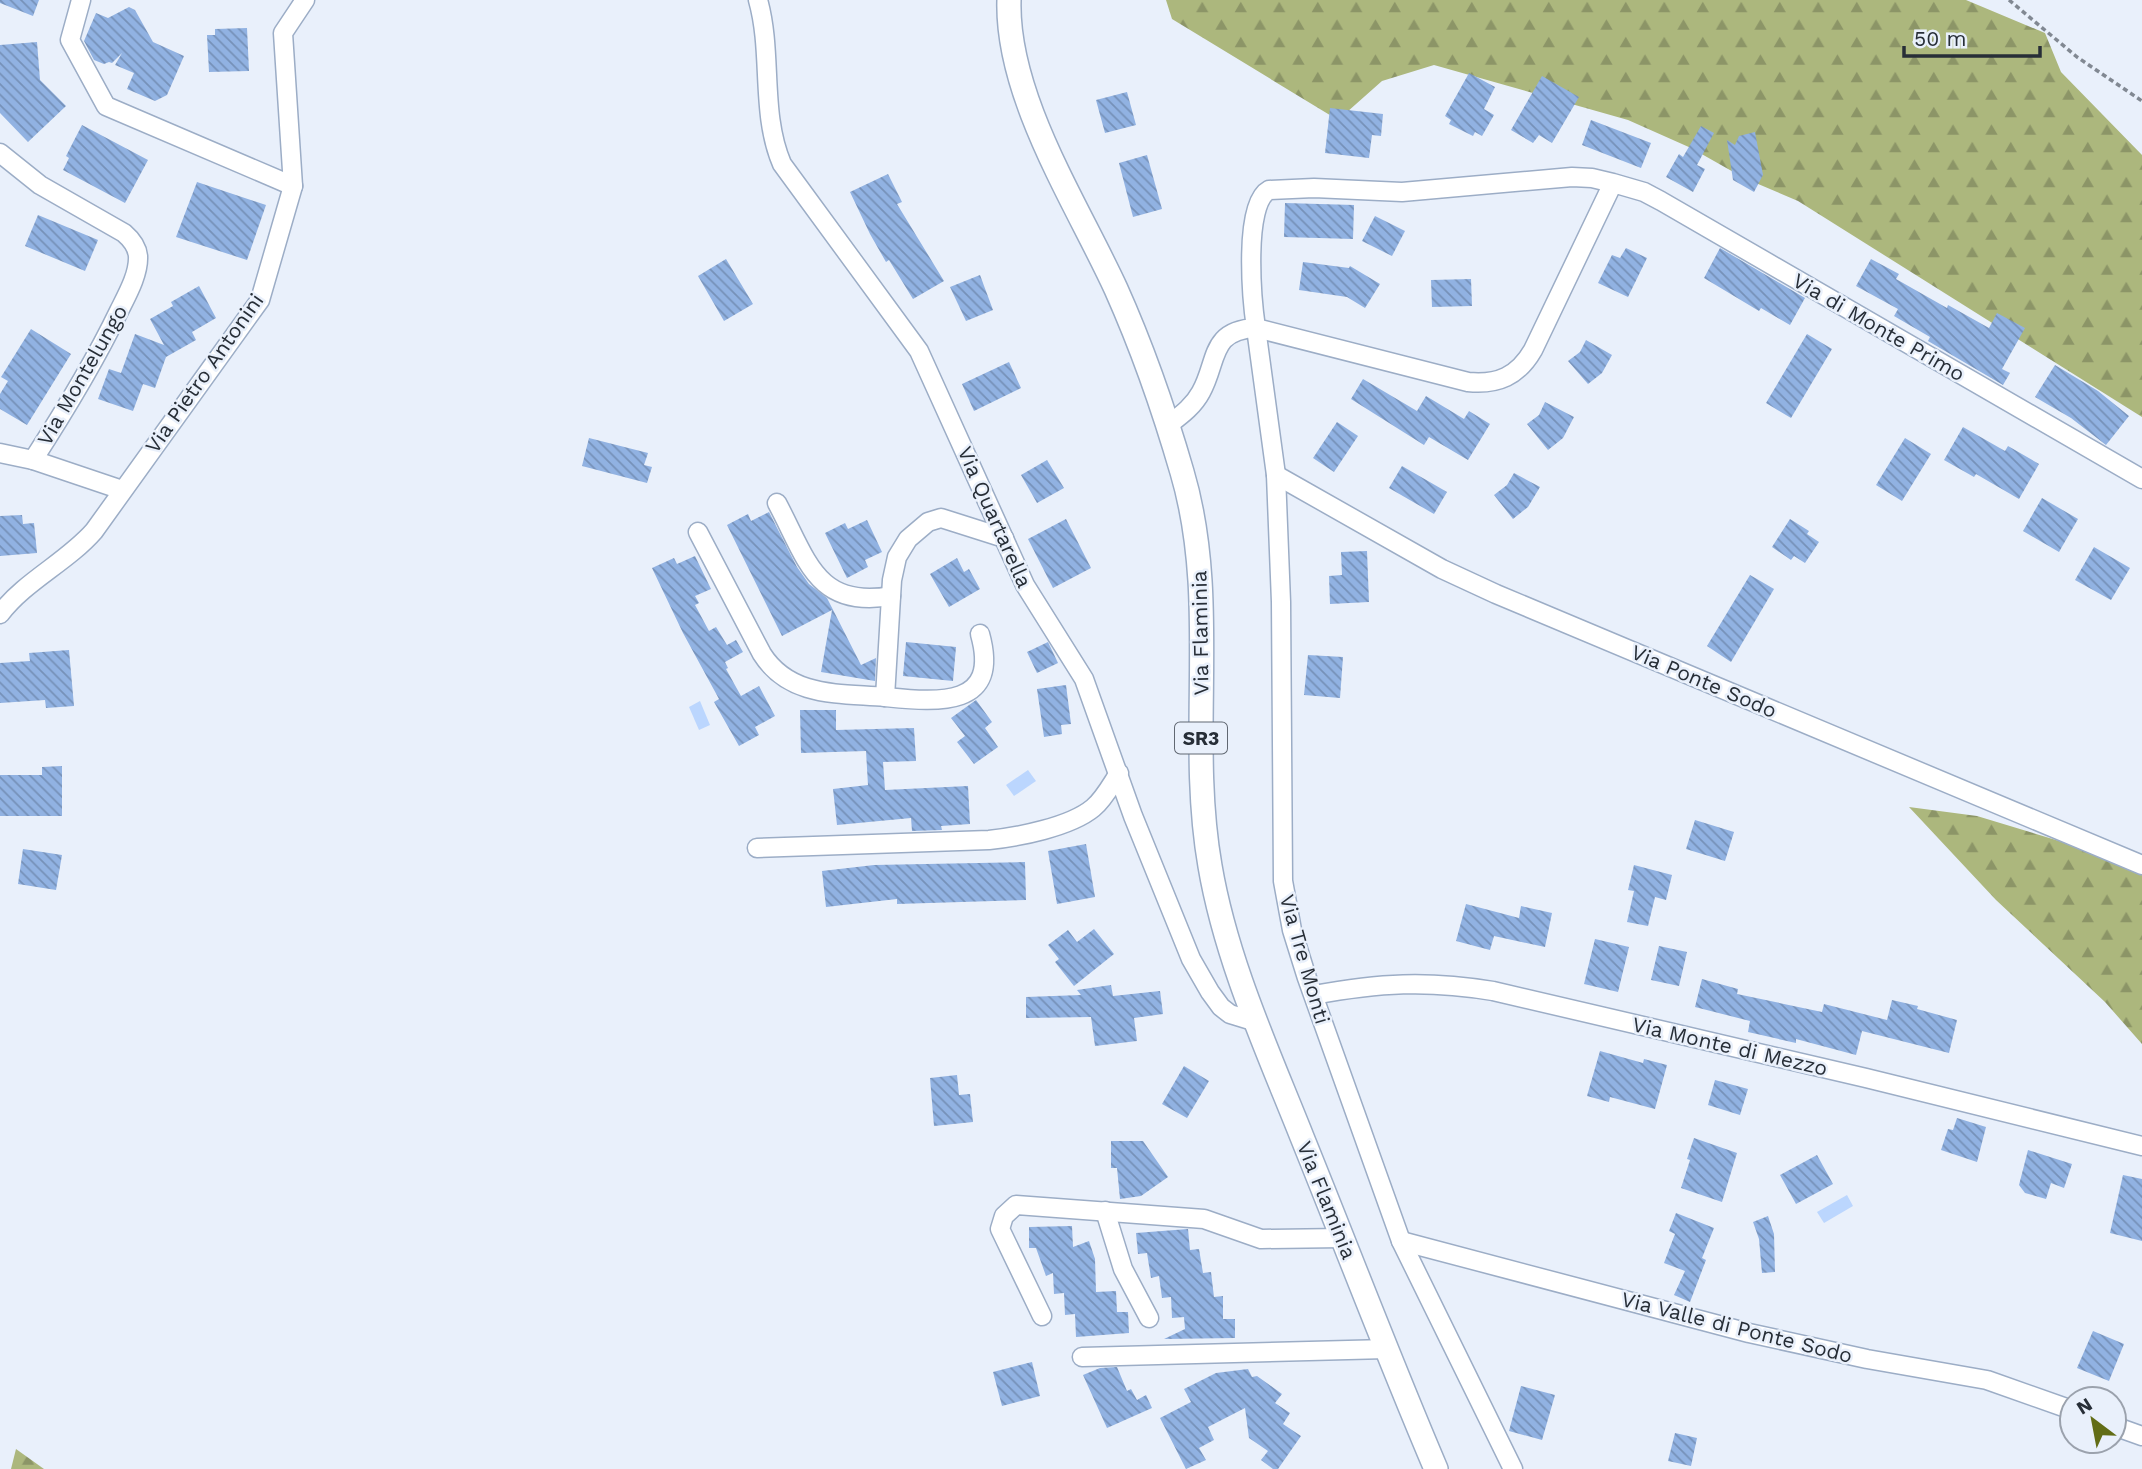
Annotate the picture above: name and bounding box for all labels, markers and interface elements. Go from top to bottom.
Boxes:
scale bar [1904,14,2040,58]
text: 50 m [1914,26,1966,51]
street label: Via di Monte Primo [1789,268,1969,386]
street label: Via Pietro Antonini [139,288,269,458]
street label: Via Montelungo [32,300,132,450]
street label: Via Quartarella [953,442,1037,592]
street label: Via Flaminia [1186,570,1214,696]
street label: Via Ponte Sodo [1627,639,1781,723]
road number: SR3 [1175,722,1227,754]
street label: Via Tre Monti [1275,891,1335,1027]
street label: Via Monte di Mezzo [1630,1011,1830,1081]
street label: Via Flaminia [1292,1137,1362,1263]
street label: Via Valle di Ponte Sodo [1619,1286,1855,1368]
north arrow [2058,1385,2128,1455]
text: N [2072,1393,2096,1419]

